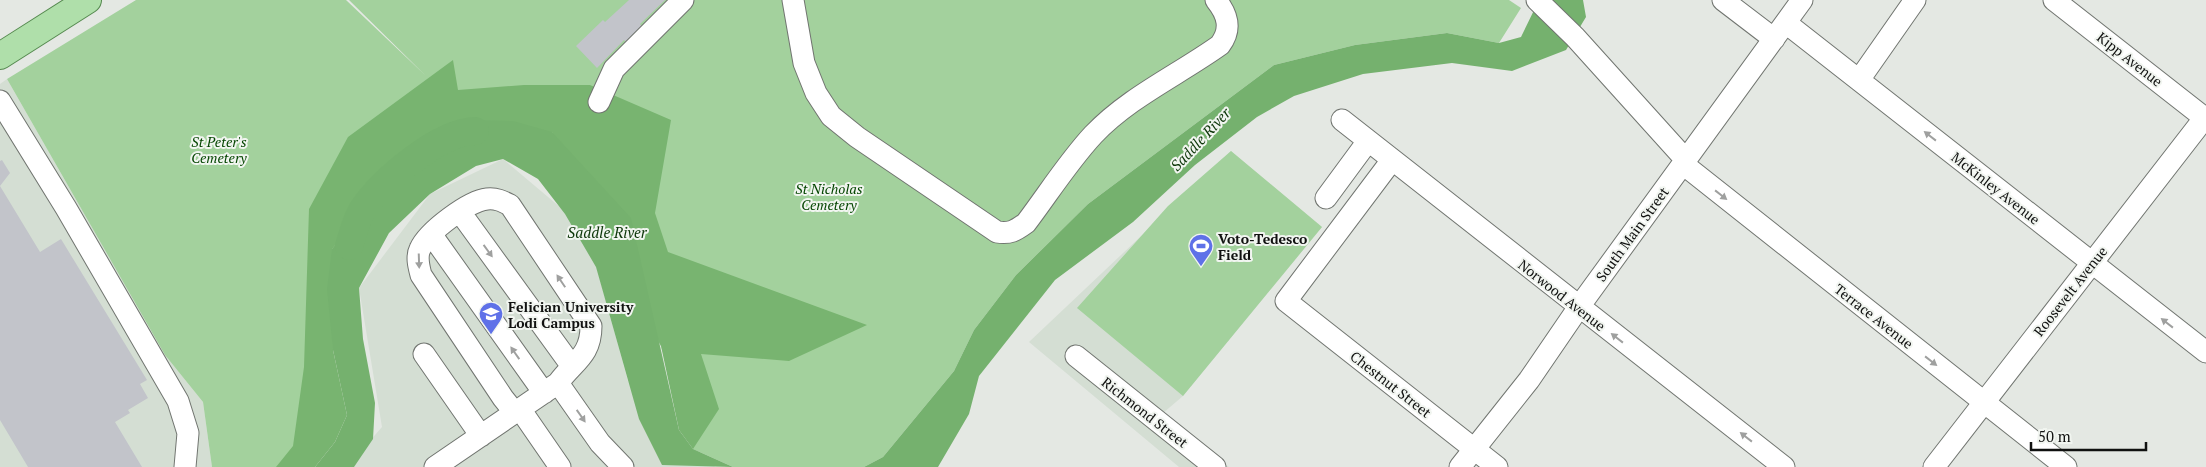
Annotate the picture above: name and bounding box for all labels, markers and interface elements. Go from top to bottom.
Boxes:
street label: Kipp Avenue [2093,27,2167,91]
water label: Saddle River [1166,102,1235,175]
one-way arrow [1923,130,1936,141]
park label: St Peter's Cemetery [191,132,247,167]
street label: McKinley Avenue [1948,147,2044,229]
park label: St Nicholas Cemetery [795,179,863,214]
street label: South Main Street [1591,182,1673,285]
one-way arrow [1714,189,1727,200]
water label: Saddle River [567,222,648,242]
place label: Voto-Tedesco Field [1218,229,1307,264]
sports icon: Voto-Tedesco Field [1188,233,1214,267]
street label: Roosevelt Avenue [2029,242,2111,340]
one-way arrow [483,245,493,258]
one-way arrow [415,254,423,270]
street label: Norwood Avenue [1514,255,1610,335]
one-way arrow [556,275,566,288]
street label: Terrace Avenue [1831,279,1917,353]
place label: Felician University Lodi Campus [508,297,634,332]
school or university icon: Felician University Lodi Campus [478,301,504,335]
one-way arrow [2161,317,2174,328]
one-way arrow [1611,332,1624,343]
street label: Chestnut Street [1347,346,1436,422]
one-way arrow [511,347,521,360]
one-way arrow [1924,355,1937,366]
street label: Richmond Street [1098,372,1193,452]
one-way arrow [576,410,586,423]
scale bar [2031,420,2146,452]
text: 50 m [2038,426,2071,446]
one-way arrow [1739,432,1752,443]

